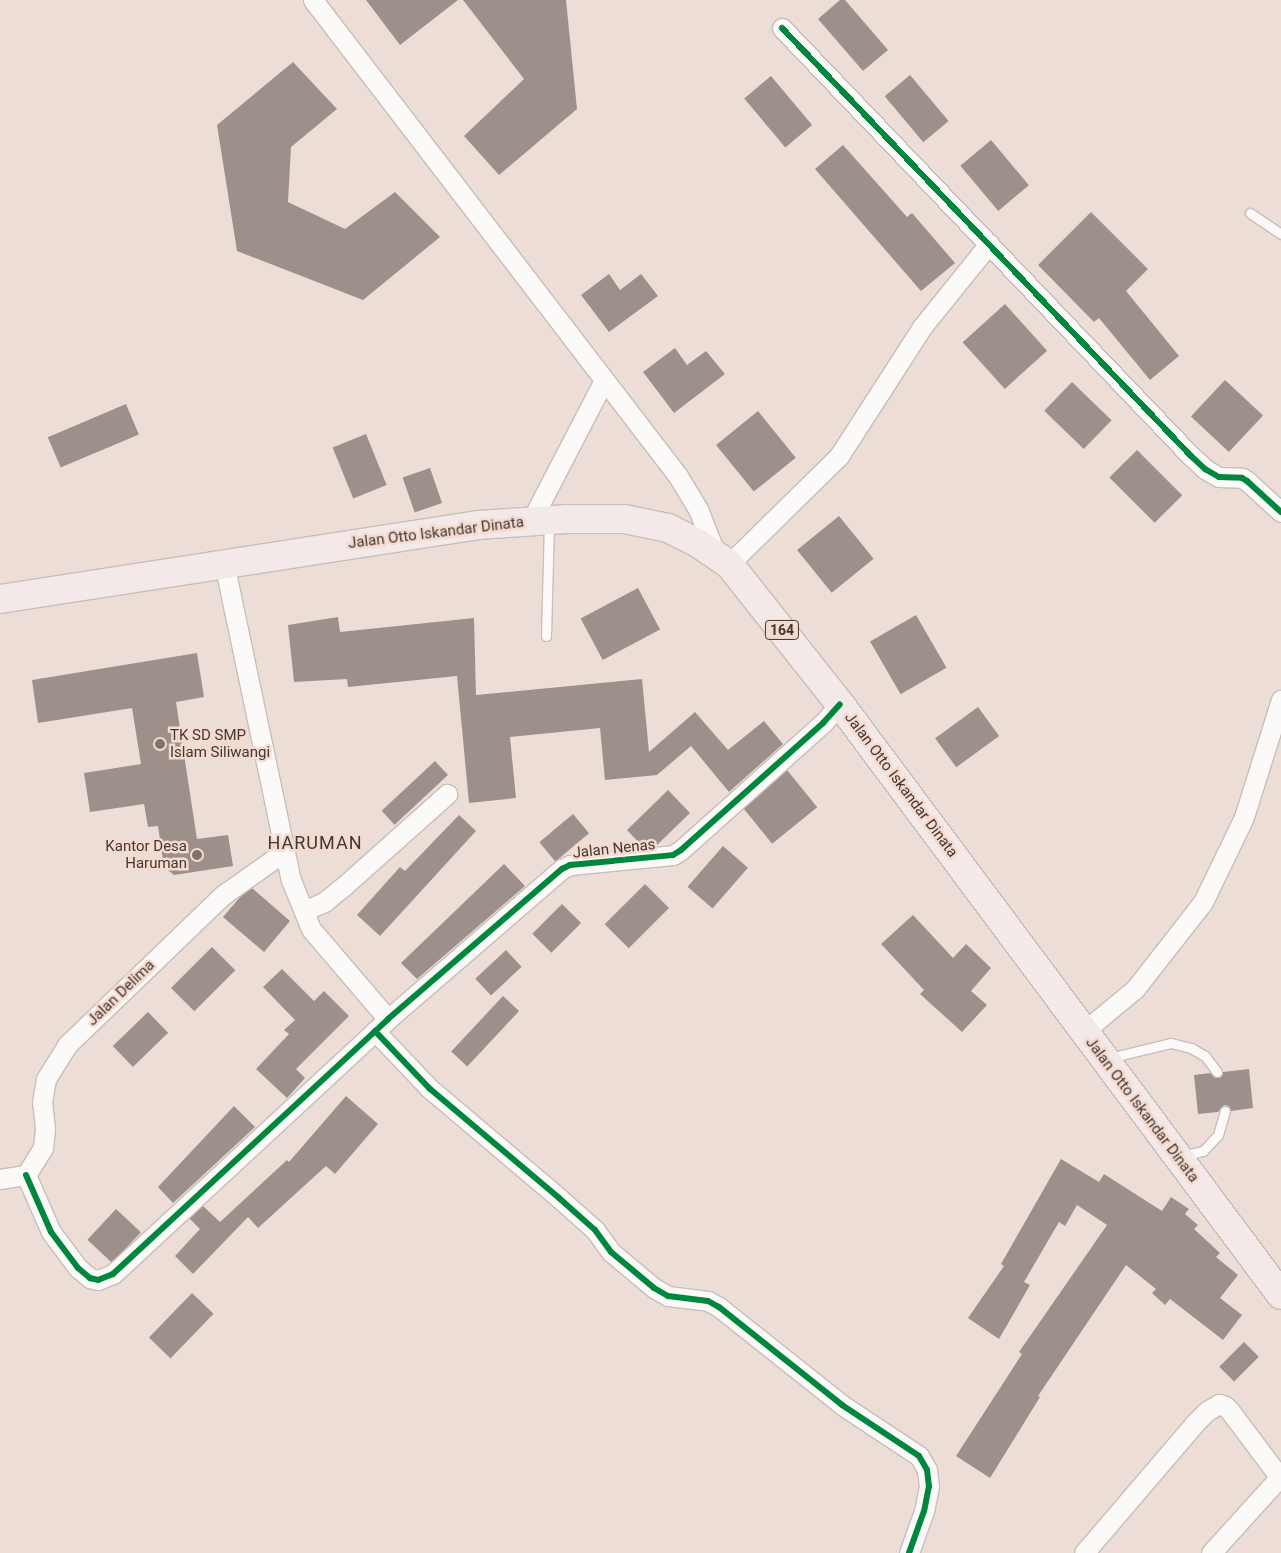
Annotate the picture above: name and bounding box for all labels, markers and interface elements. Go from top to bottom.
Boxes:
street label: Jalan Otto Iskandar Dinata [347,513,525,553]
road number: 164 [764,618,800,642]
street label: Jalan Otto Iskandar Dinata [841,709,961,861]
place label: TK SD SMP Islam Siliwangi [170,726,270,761]
marker: TK SD SMP Islam Siliwangi [154,738,166,750]
district label: HARUMAN [267,832,363,854]
street label: Jalan Nenas [572,836,656,862]
place label: Kantor Desa Haruman [105,837,187,872]
marker: Kantor Desa Haruman [191,849,203,861]
street label: Jalan Delima [84,956,158,1030]
street label: Jalan Otto Iskandar Dinata [1082,1034,1202,1186]

